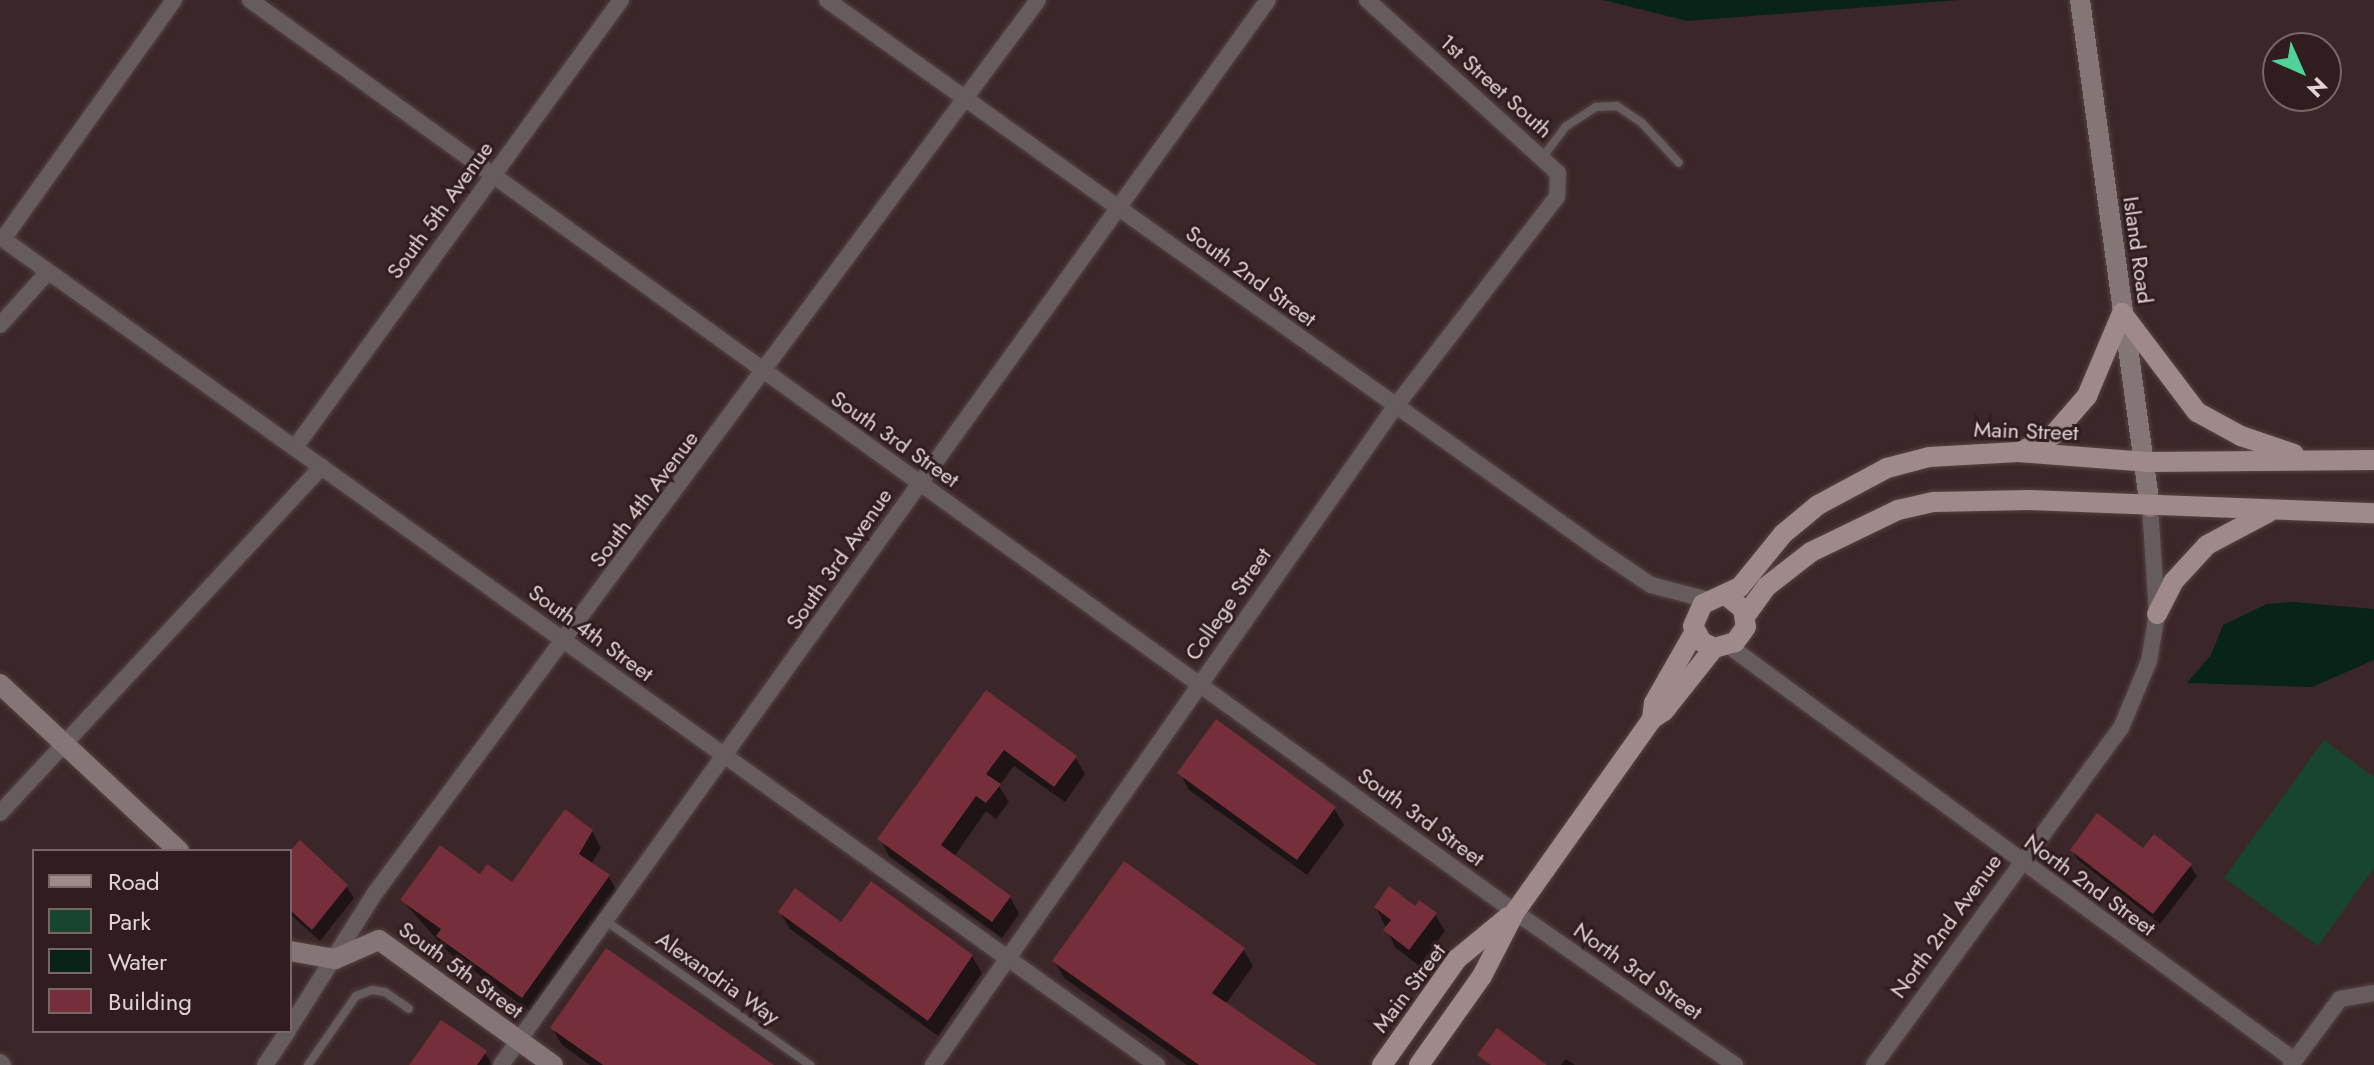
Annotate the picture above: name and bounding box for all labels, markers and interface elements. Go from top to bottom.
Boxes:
street label: 1st Street South [1434,29,1558,143]
north arrow [2262,32,2342,112]
text: N [2300,70,2335,105]
street label: South 5th Avenue [381,136,499,284]
street label: Island Road [2117,195,2159,305]
street label: South 2nd Street [1181,220,1321,332]
street label: South 3rd Street [826,385,964,493]
street label: Main Street [1973,416,2079,446]
street label: South 4th Avenue [584,426,704,572]
street label: South 3rd Avenue [781,483,897,635]
street label: College Street [1179,543,1277,665]
street label: South 4th Street [523,579,659,687]
street label: South 3rd Street [1352,762,1490,872]
street label: North 2nd Street [2019,829,2161,941]
legend [32,849,292,1033]
street label: North 2nd Avenue [1885,849,2007,1003]
text: Road [108,864,160,899]
text: Park [108,904,151,939]
street label: South 5th Street [394,916,528,1024]
street label: North 3rd Street [1568,917,1708,1025]
street label: Alexandria Way [651,926,785,1030]
street label: Main Street [1367,938,1451,1038]
text: Water [108,944,167,979]
text: Building [108,984,192,1019]

